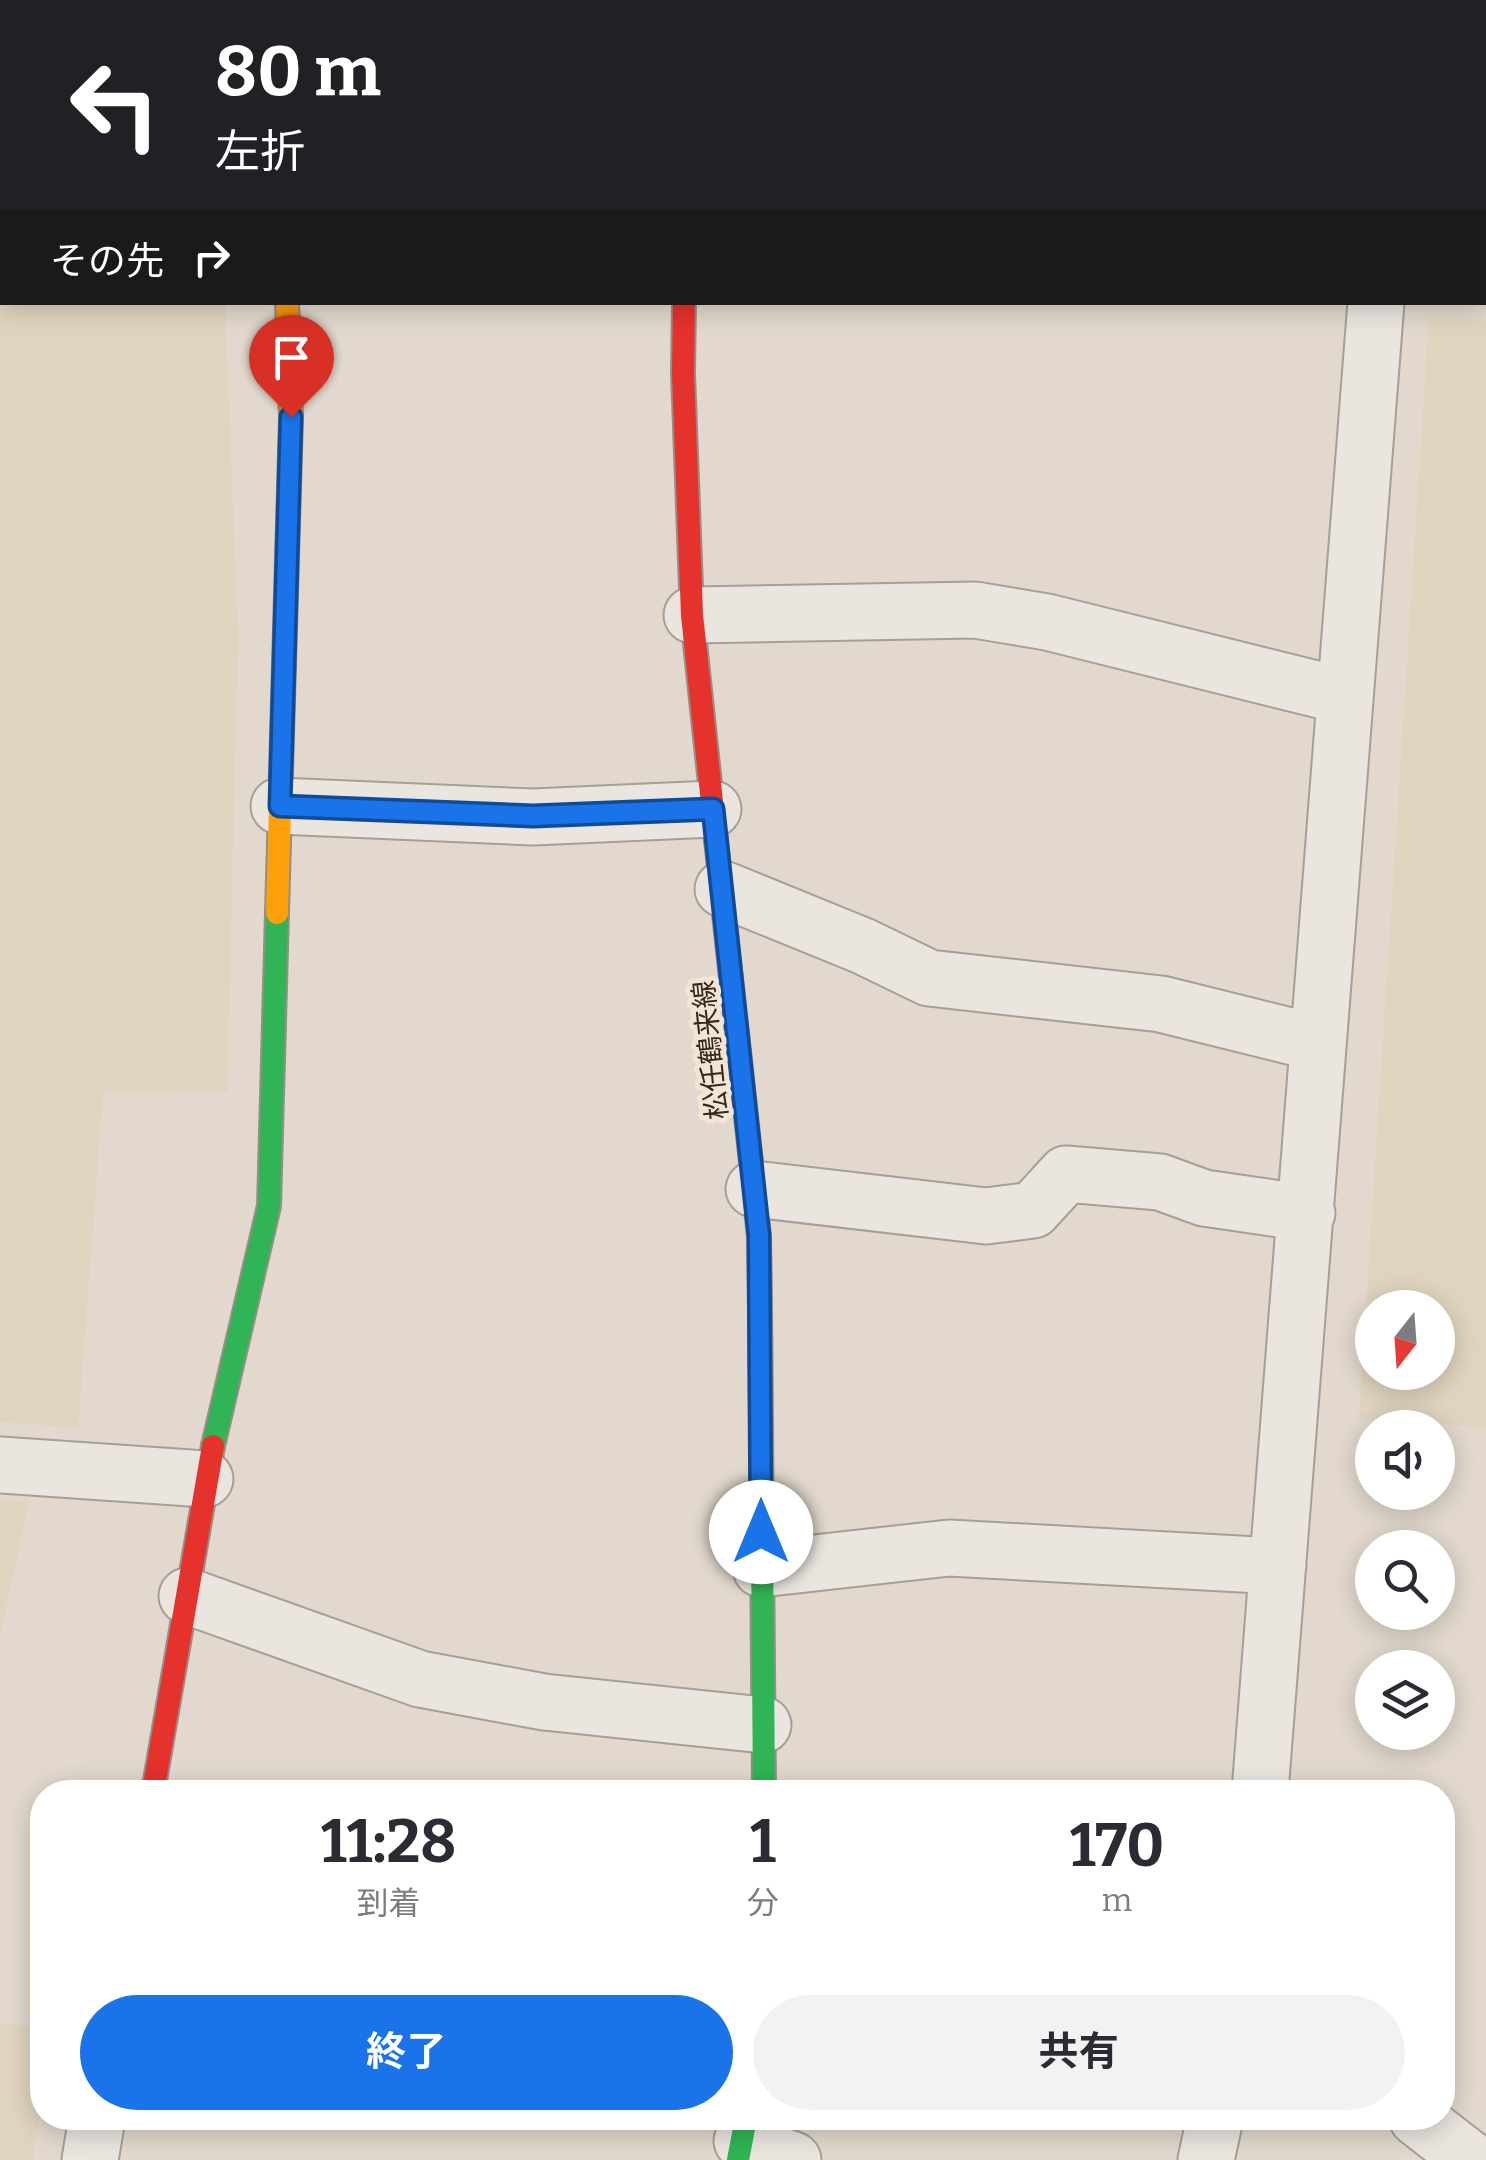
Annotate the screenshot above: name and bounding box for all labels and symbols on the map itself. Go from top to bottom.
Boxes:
pin [249,315,334,418]
street label: 松任鶴来線 [687,979,734,1121]
north arrow [1355,1290,1455,1390]
position arrow [709,1480,813,1584]

